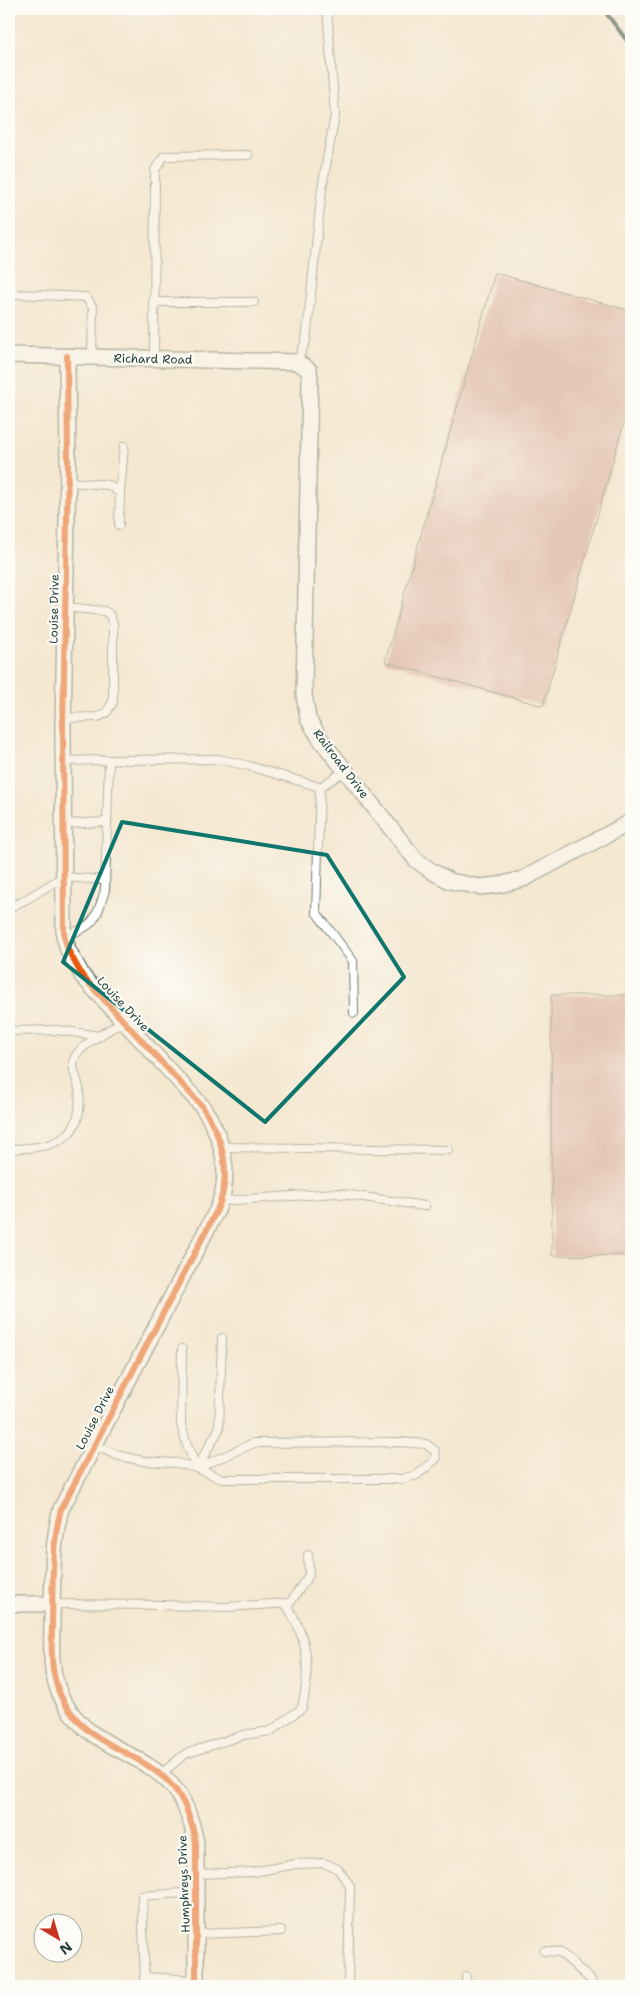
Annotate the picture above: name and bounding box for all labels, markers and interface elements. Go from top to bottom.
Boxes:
street label: Richard Road [113,350,193,368]
street label: Louise Drive [45,574,63,644]
street label: Railroad Drive [310,726,372,802]
street label: Louise Drive [93,973,153,1035]
street label: Louise Drive [72,1383,118,1453]
street label: Humphreys Drive [174,1835,194,1933]
north arrow [32,1912,82,1962]
text: N [56,1938,76,1959]

